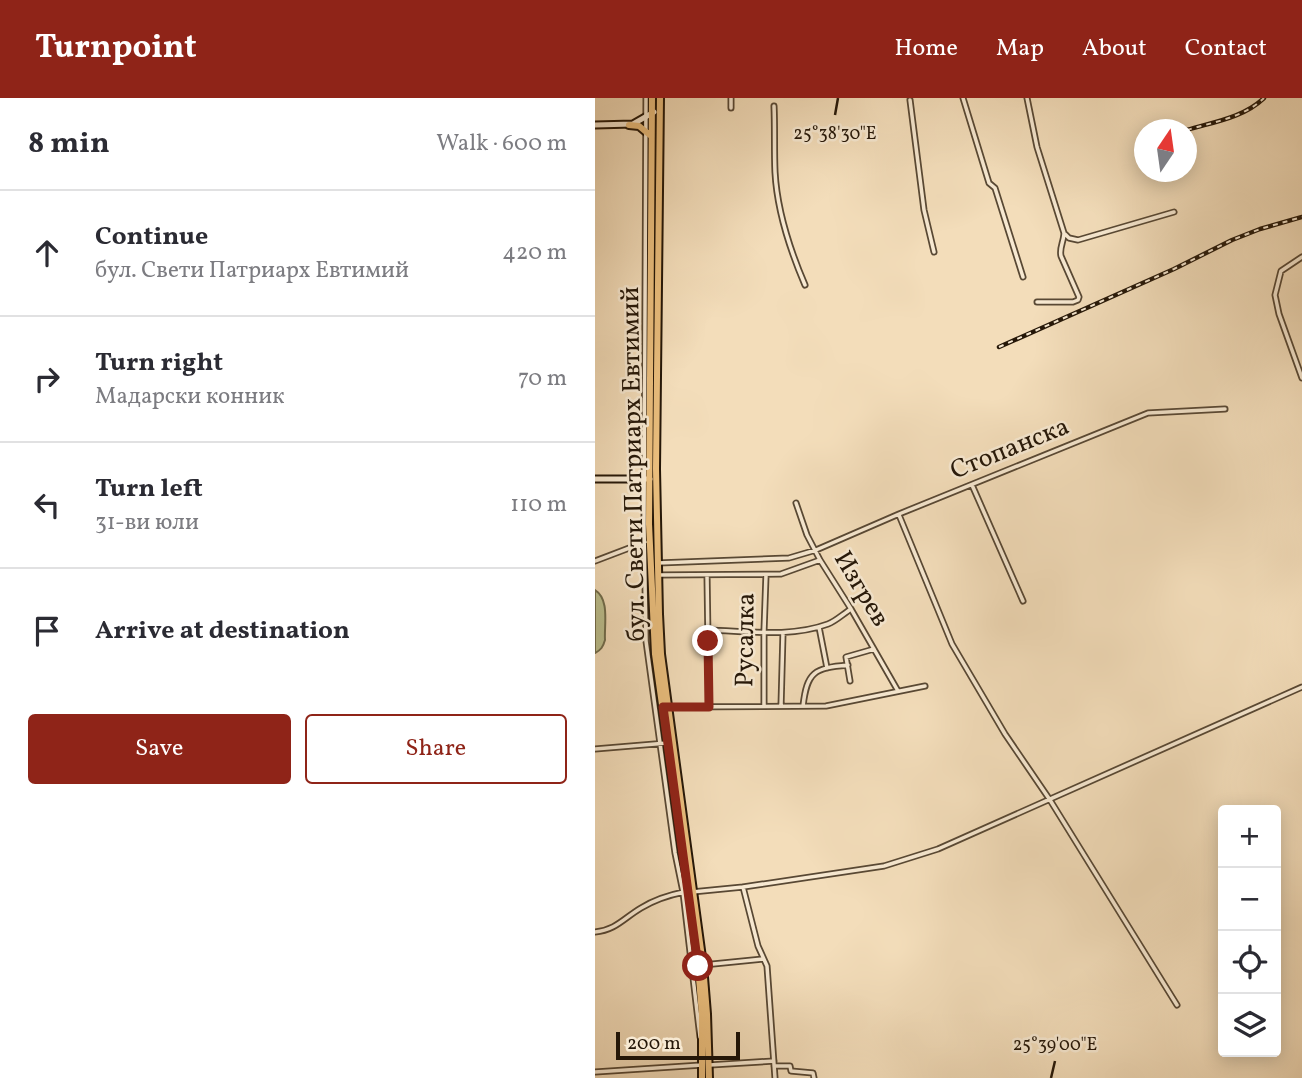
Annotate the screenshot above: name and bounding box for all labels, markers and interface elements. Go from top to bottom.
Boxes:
text: Turnpoint [35,26,197,72]
text: Home [894,32,958,66]
text: Map [996,32,1044,66]
text: About [1082,32,1147,66]
text: Contact [1185,32,1267,66]
north arrow [1134,119,1197,182]
text: 25°38'30"E [793,122,877,147]
text: 8 min [28,123,110,165]
text: Walk · 600 m [436,128,567,160]
text: Continue [95,219,208,255]
icon: ahead [28,234,66,272]
text: 420 m [502,237,567,269]
text: бул. Свети Патриарх Евтимий [95,255,409,287]
street label: бул. Свети Патриарх Евтимий [613,286,655,642]
text: Turn right [95,345,223,381]
icon: right [28,360,66,398]
text: 70 m [518,363,567,395]
text: Мадарски конник [95,381,284,413]
street label: Стопанска [945,409,1075,489]
text: Turn left [95,471,203,507]
icon: left [28,486,66,524]
text: 110 m [510,489,567,521]
text: 31-ви юли [95,507,199,539]
street label: Изгрев [824,544,898,634]
street label: Русалка [727,592,765,688]
icon: arrive [28,612,66,650]
text: Arrive at destination [95,613,350,649]
route end [692,625,723,656]
button: Save [28,714,291,784]
button: Share [305,714,567,784]
map controls [1218,805,1281,1057]
button: + [1218,805,1281,868]
button: − [1218,868,1281,931]
button: locate [1218,931,1281,994]
route start [682,950,713,981]
button: layers [1218,994,1281,1057]
scale bar [616,1029,740,1061]
text: 200 m [627,1031,681,1057]
text: 25°39'00"E [1013,1033,1098,1058]

